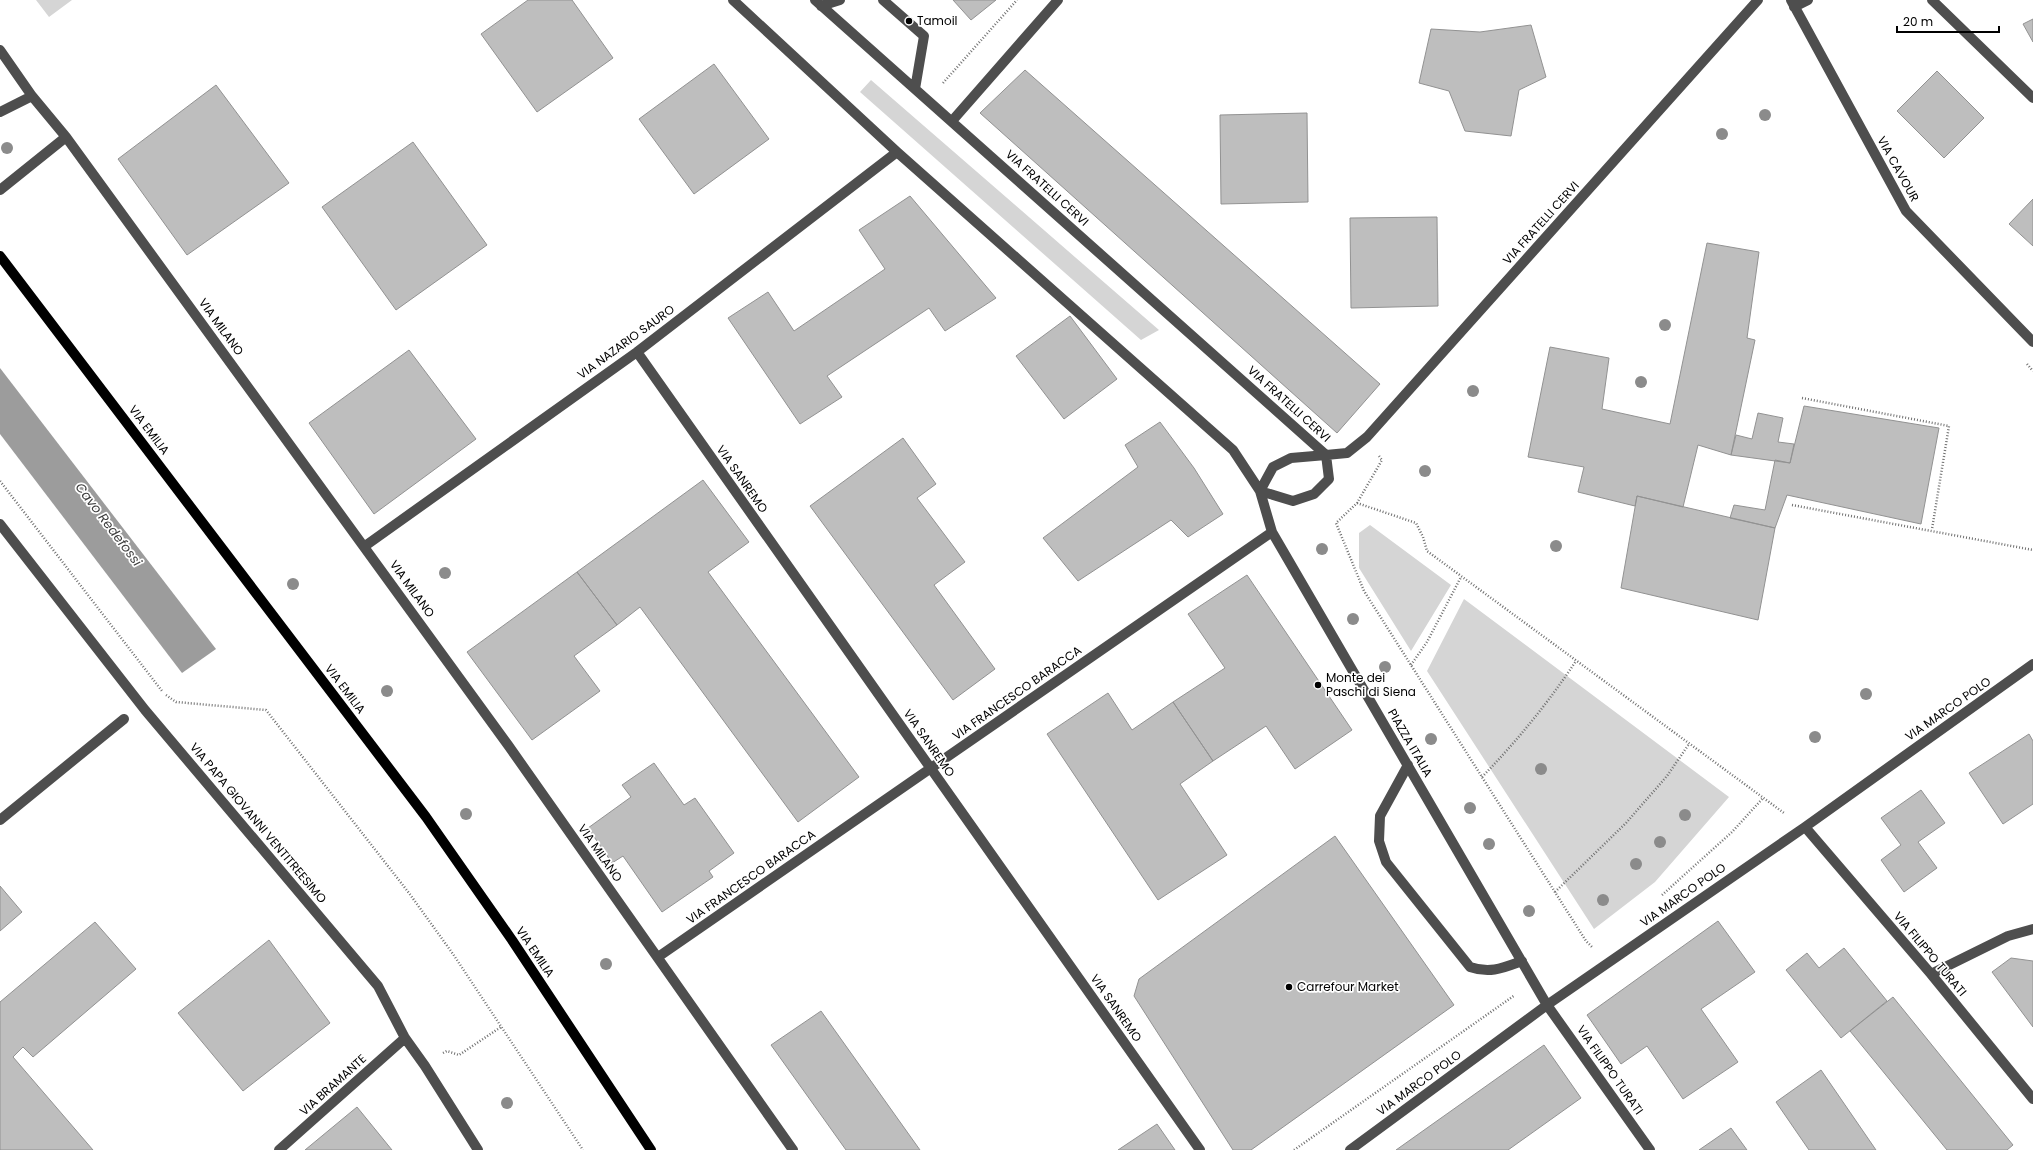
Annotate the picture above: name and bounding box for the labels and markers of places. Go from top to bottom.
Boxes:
place label: Tamoil [917,12,958,29]
marker: Tamoil [904,16,914,26]
place label: Monte dei Paschi di Siena [1326,669,1416,700]
marker: Monte dei Paschi di Siena [1313,680,1323,690]
place label: Carrefour Market [1297,978,1399,995]
marker: Carrefour Market [1284,982,1294,992]

